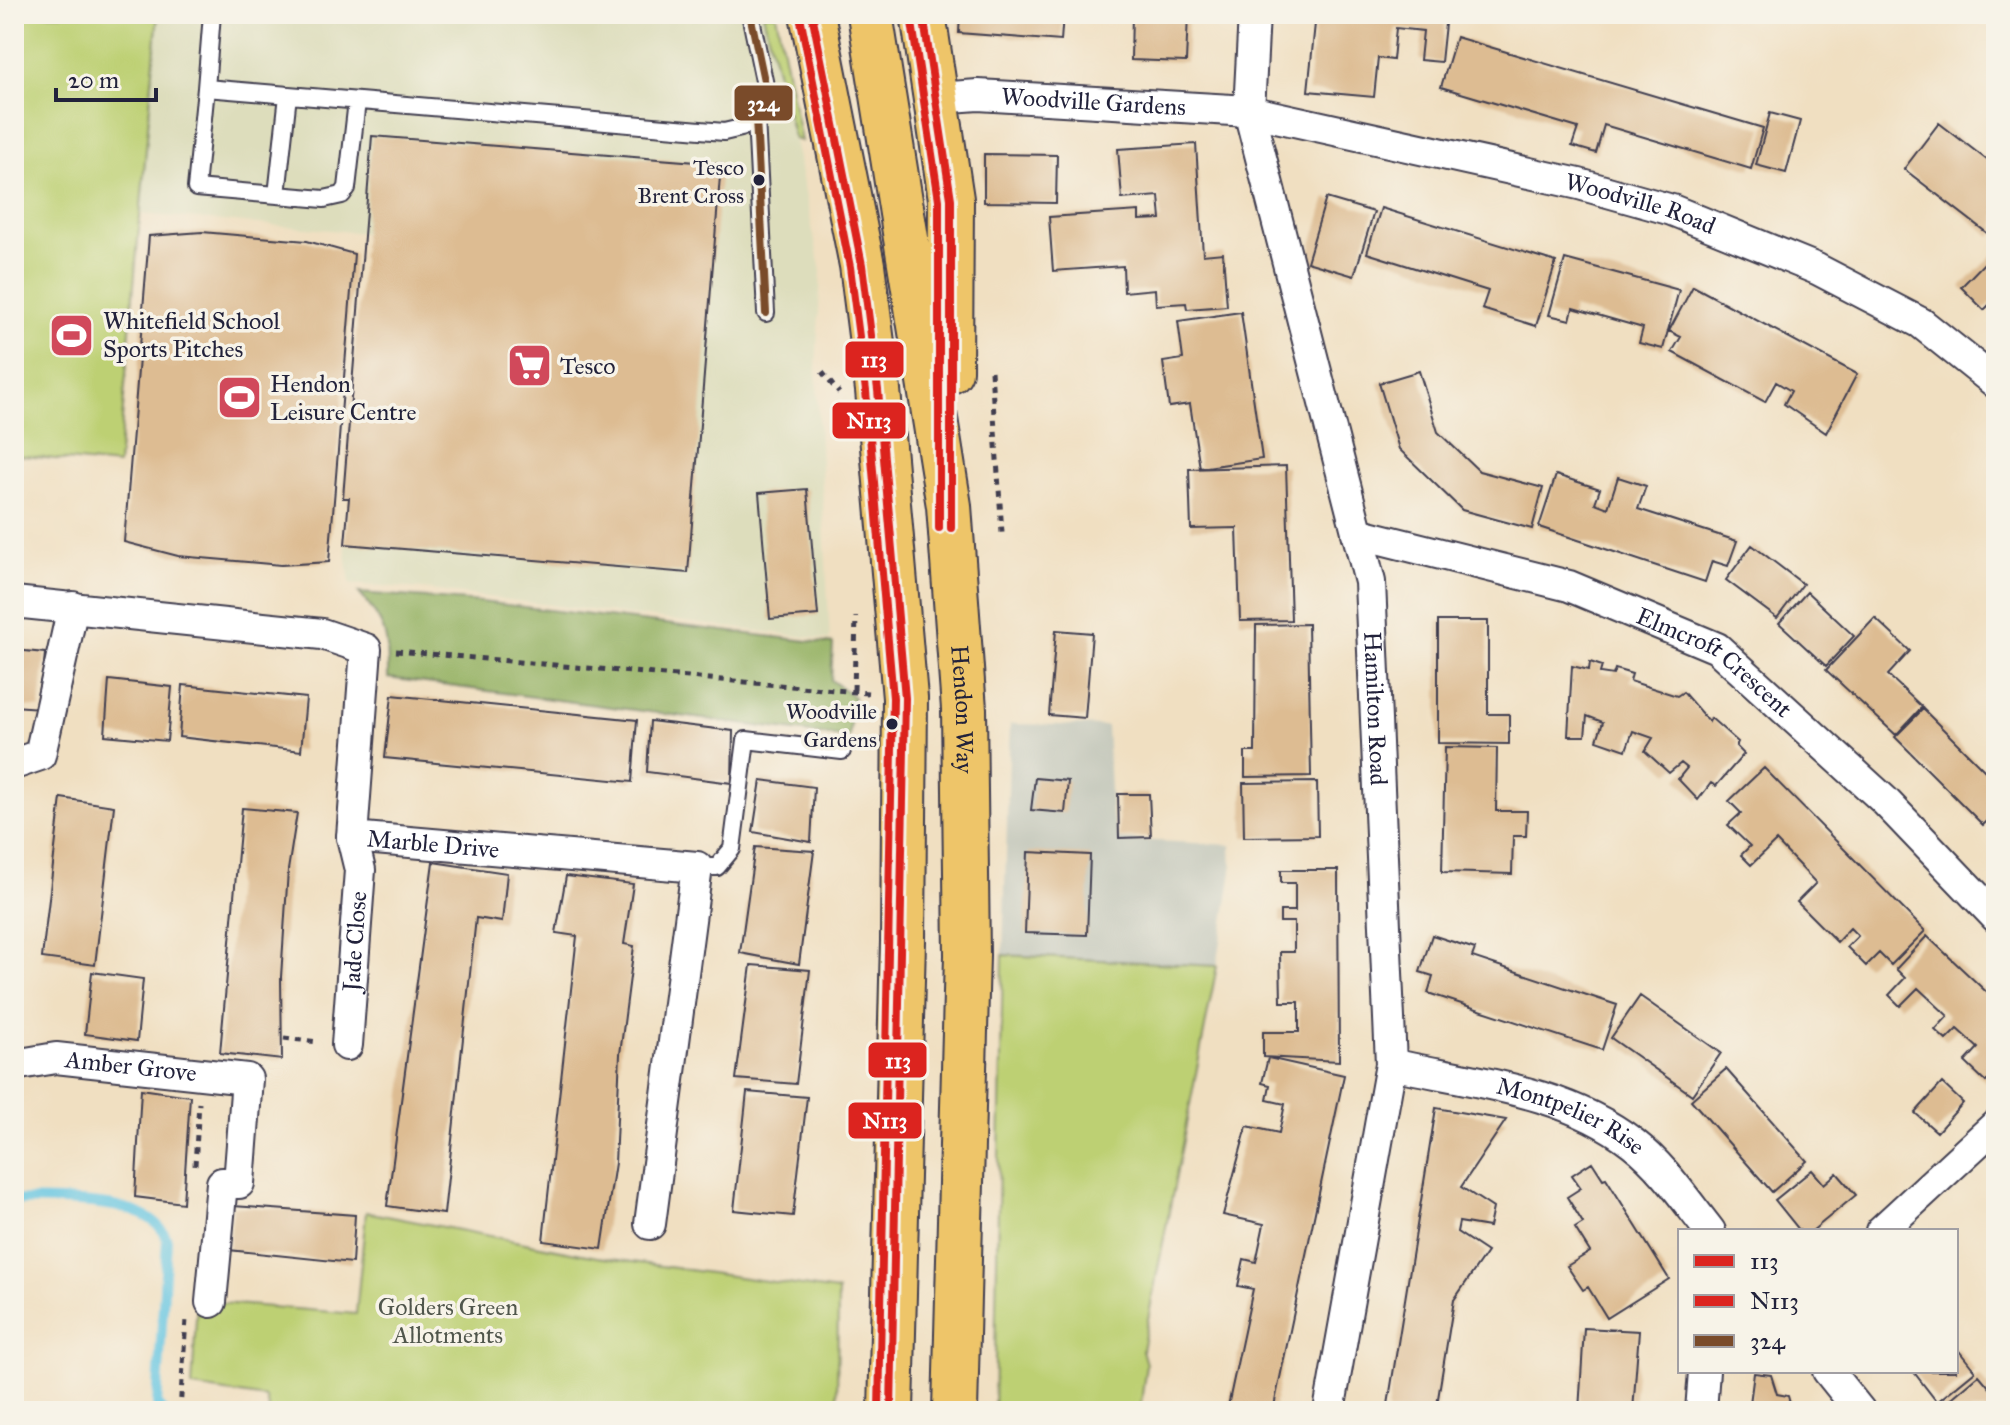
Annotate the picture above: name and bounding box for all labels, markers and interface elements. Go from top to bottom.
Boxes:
scale bar [56,52,156,102]
text: 20 m [68,65,119,95]
street label: Woodville Gardens [1000,81,1187,122]
line badge: 324 [733,84,794,122]
text: 324 [747,90,781,117]
place label: Tesco Brent Cross [638,154,744,209]
street label: Woodville Road [1563,166,1720,241]
marker: Tesco Brent Cross [751,172,767,188]
place label: Whitefield School Sports Pitches [103,306,280,364]
sports icon: Whitefield School Sports Pitches [48,311,96,359]
line badge: 113 [844,340,905,379]
supermarket icon: Tesco [505,342,553,390]
text: 113 [861,346,887,373]
place label: Tesco [560,351,616,381]
place label: Hendon Leisure Centre [270,369,416,427]
sports icon: Hendon Leisure Centre [215,374,263,422]
line badge: N113 [831,401,907,440]
text: N113 [847,407,891,434]
street label: Elmcroft Crescent [1632,601,1799,724]
street label: Hamilton Road [1357,631,1394,786]
street label: Hendon Way [944,644,980,774]
place label: Woodville Gardens [786,698,877,753]
marker: Woodville Gardens [884,716,900,732]
street label: Marble Drive [366,823,500,865]
street label: Jade Close [336,890,373,995]
line badge: 113 [867,1041,928,1079]
street label: Amber Grove [63,1044,198,1088]
text: 113 [885,1047,911,1074]
street label: Montpelier Rise [1494,1071,1651,1161]
line badge: N113 [847,1101,923,1140]
text: N113 [863,1107,907,1134]
legend [1678,1229,1958,1373]
text: 113 [1750,1246,1779,1276]
text: N113 [1750,1286,1799,1316]
park label: Golders Green Allotments [378,1292,518,1350]
text: 324 [1750,1326,1785,1356]

